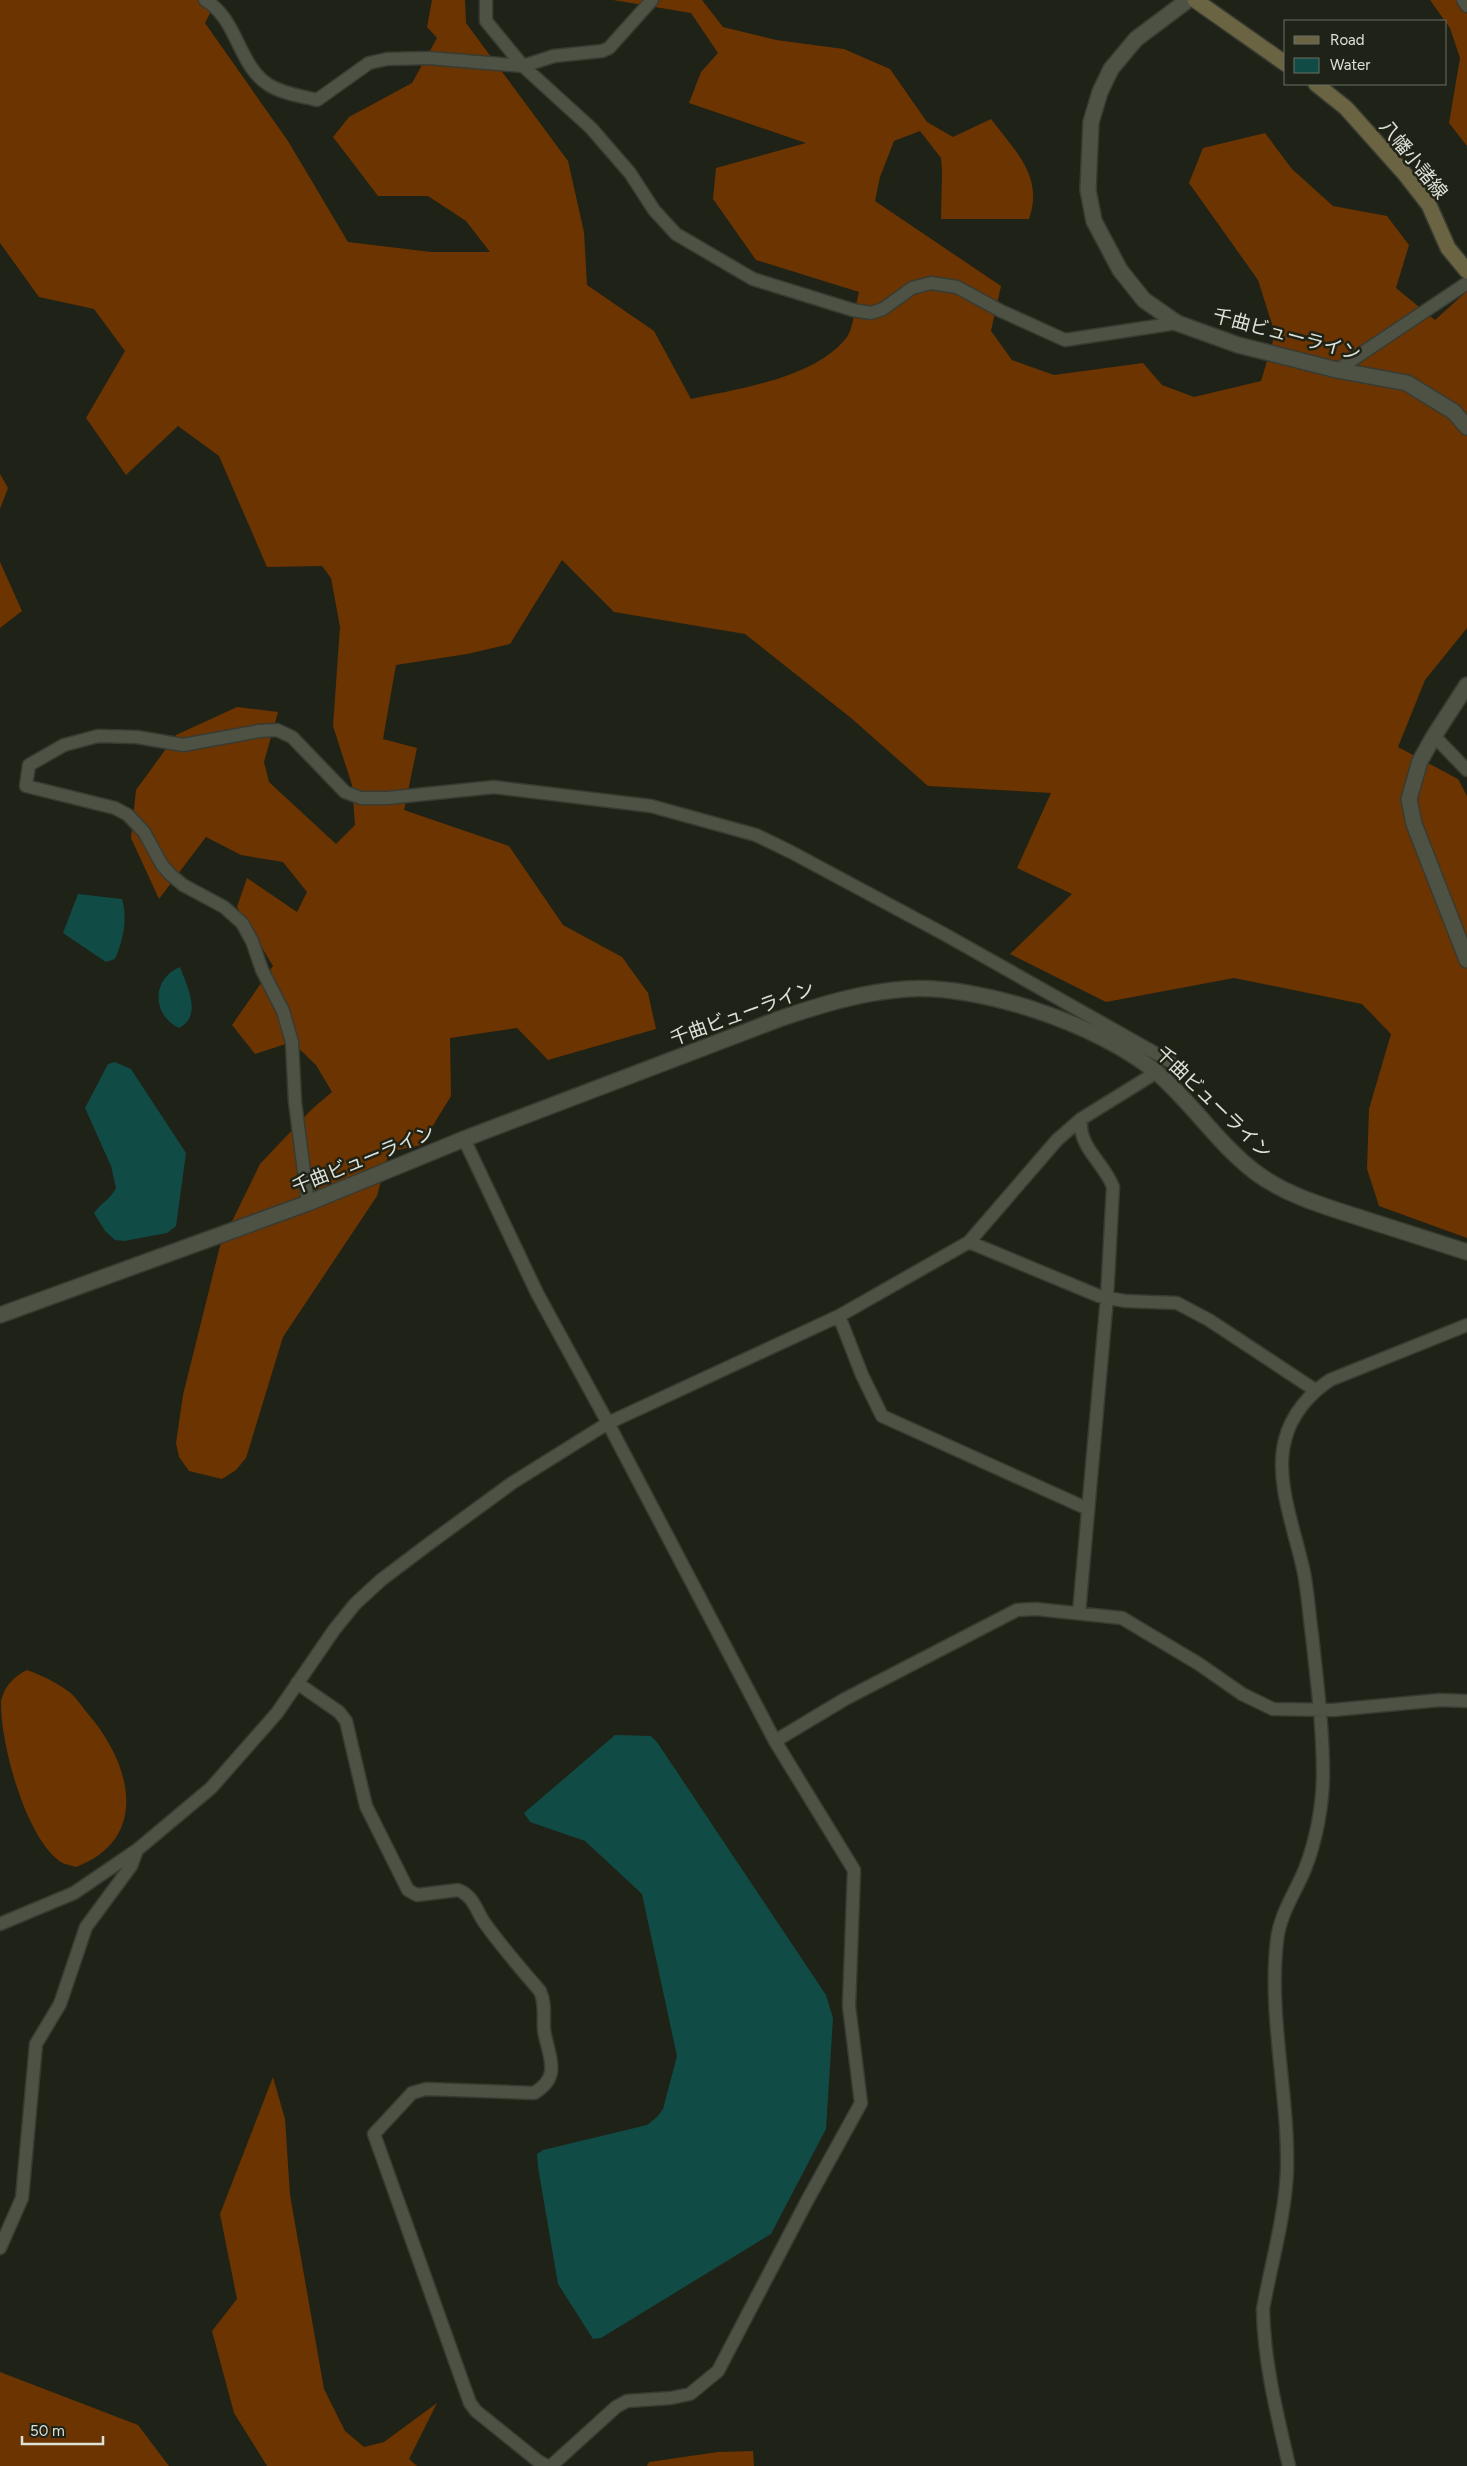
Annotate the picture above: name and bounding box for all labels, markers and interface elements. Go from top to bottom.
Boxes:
legend [1284,20,1447,85]
text: Road [1330,31,1365,49]
text: Water [1330,56,1370,74]
street label: 八幡小諸線 [1375,115,1452,203]
street label: 千曲ビューライン [1210,304,1363,365]
street label: 千曲ビューライン [667,977,818,1050]
street label: 千曲ビューライン [1151,1041,1276,1163]
street label: 千曲ビューライン [288,1120,438,1199]
scale bar [22,2414,104,2446]
text: 50 m [30,2422,65,2440]

